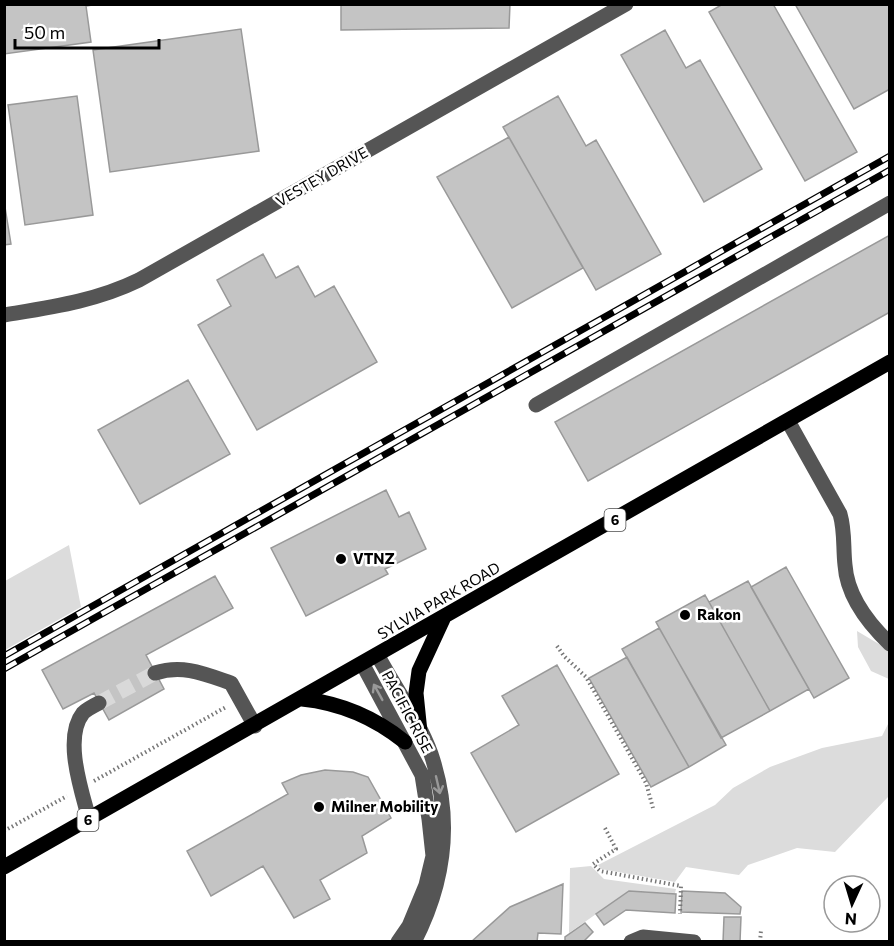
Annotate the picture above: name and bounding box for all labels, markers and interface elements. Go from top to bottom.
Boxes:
scale bar [15,12,159,50]
text: 50 m [24,21,65,43]
street label: VESTEY DRIVE [272,142,371,210]
road number: 6 [604,509,626,531]
place label: VTNZ [353,549,395,567]
marker: VTNZ [334,552,348,566]
street label: SYLVIA PARK ROAD [374,558,503,643]
place label: Rakon [697,605,741,623]
marker: Rakon [678,608,692,622]
street label: PACIFIC RISE [379,667,437,756]
one-way arrow [372,684,384,701]
one-way arrow [432,775,444,794]
place label: Milner Mobility [331,797,439,815]
marker: Milner Mobility [312,800,326,814]
road number: 6 [78,809,98,831]
north arrow [822,874,882,934]
text: N [844,910,858,929]

